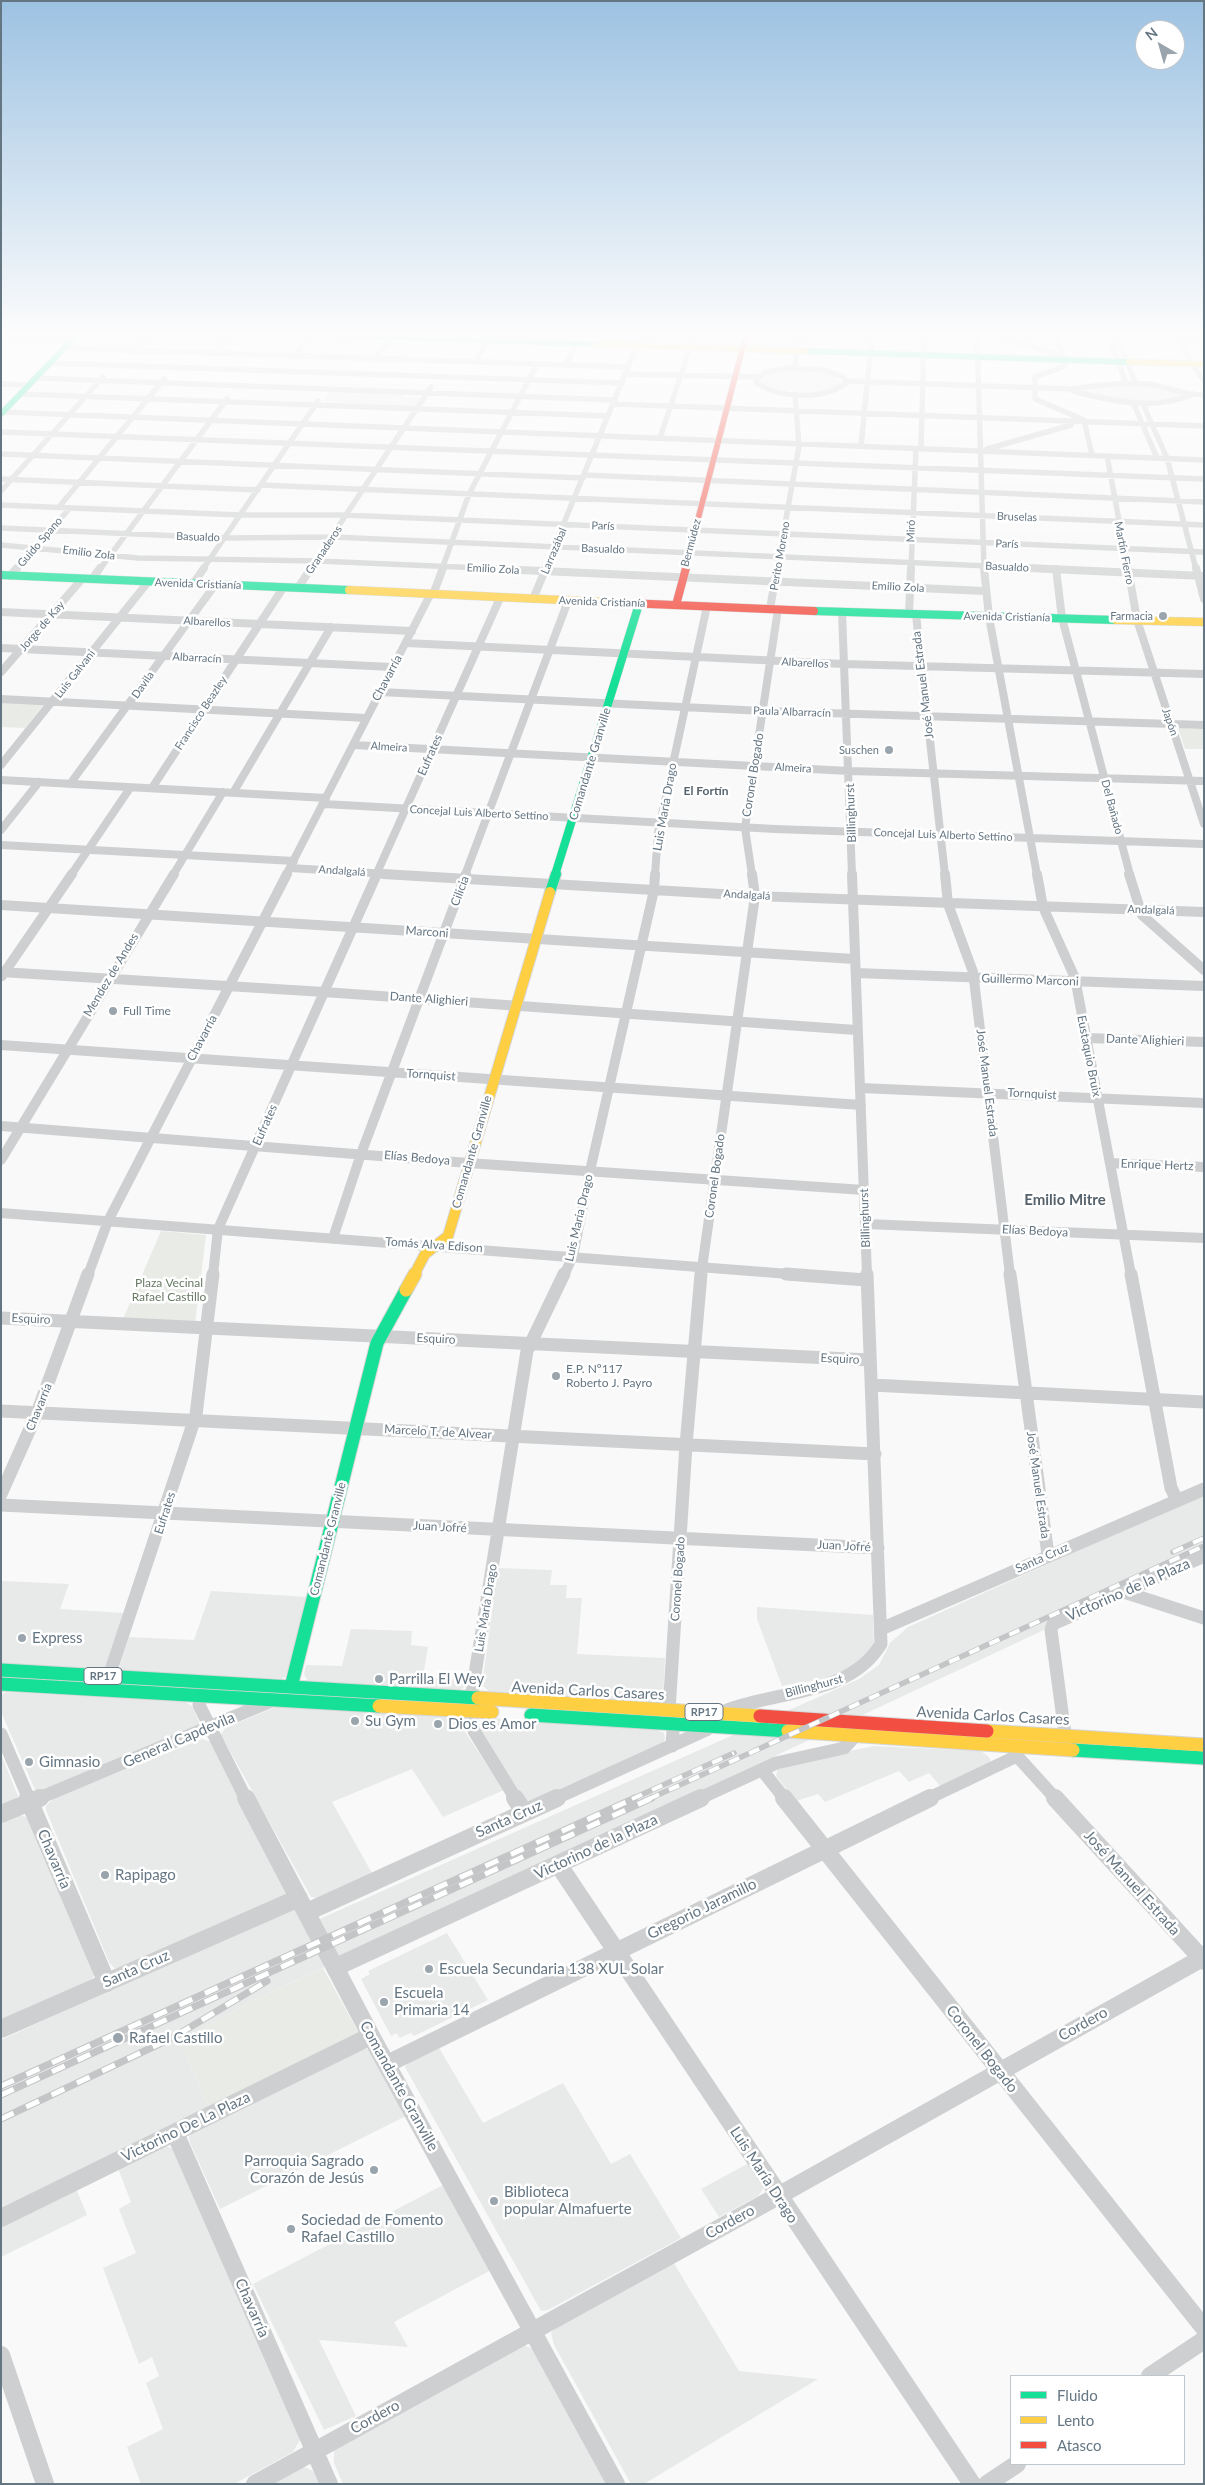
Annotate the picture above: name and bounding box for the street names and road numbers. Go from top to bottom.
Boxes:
street label: Bruselas [997,510,1037,524]
street label: Guido Spano [15,514,65,570]
street label: Bermúdez [678,518,704,568]
street label: París [591,519,615,533]
street label: Miró [904,519,918,543]
street label: Perito Moreno [767,520,793,592]
street label: Martín Fierro [1111,520,1137,586]
street label: Granaderos [303,523,345,577]
street label: Larrazábal [538,526,570,576]
street label: Basualdo [176,530,220,544]
street label: París [995,537,1019,551]
street label: Basualdo [581,542,625,556]
street label: Emilio Zola [62,543,116,563]
street label: Basualdo [985,559,1029,575]
street label: Emilio Zola [466,561,520,577]
street label: Avenida Cristianía [154,576,242,592]
street label: Emilio Zola [871,579,925,595]
street label: Avenida Cristianía [558,594,646,610]
street label: Jorge de Kay [17,598,67,654]
street label: Avenida Cristianía [964,610,1050,624]
street label: Albarellos [183,614,231,630]
street label: José Manuel Estrada [909,630,937,740]
street label: Luis Galvani [52,647,98,701]
street label: Albarracín [172,650,222,666]
street label: Chavarría [369,652,405,704]
street label: Albarellos [781,655,829,671]
street label: Davila [129,669,157,701]
street label: Francisco Beazley [172,674,230,752]
street label: Paula Albarracín [753,704,831,720]
street label: Comandante Granville [566,706,614,822]
street label: Japón [1159,706,1181,738]
street label: Eufrates [415,732,445,778]
street label: Coronel Bogado [739,732,767,818]
street label: Almeira [370,739,408,755]
street label: Almeira [774,760,812,776]
street label: Luis María Drago [650,762,680,852]
street label: Del Bañado [1098,778,1126,836]
street label: Billinghurst [843,783,859,843]
street label: Concejal Luis Alberto Settino [409,803,549,823]
street label: Concejal Luis Alberto Settino [873,826,1013,844]
street label: Andalgalá [318,863,366,879]
street label: Cilicia [448,874,472,908]
street label: Andalgalá [723,887,771,903]
street label: Andalgalá [1127,903,1175,917]
street label: Marconi [405,923,449,941]
street label: Mendez de Andes [80,931,142,1019]
street label: Guillermo Marconi [981,971,1079,989]
street label: Dante Alighieri [389,989,469,1009]
street label: Chavarría [184,1012,220,1064]
street label: Eustaquio Bruix [1074,1014,1104,1098]
street label: José Manuel Estrada [973,1028,1001,1138]
street label: Dante Alighieri [1106,1031,1184,1049]
street label: Tornquist [406,1066,456,1084]
street label: Tornquist [1007,1086,1057,1102]
street label: Comandante Granville [449,1094,495,1210]
street label: Eufrates [250,1102,280,1148]
street label: Coronel Bogado [702,1133,728,1219]
street label: Elías Bedoya [383,1148,451,1168]
street label: Enrique Hertz [1120,1157,1194,1173]
street label: Luis María Drago [562,1173,596,1263]
street label: Billinghurst [857,1188,873,1248]
street label: Elías Bedoya [1002,1222,1068,1240]
street label: Tomás Alva Edison [385,1234,483,1256]
street label: Esquiro [11,1311,51,1327]
street label: Esquiro [416,1331,456,1347]
street label: Esquiro [820,1351,860,1367]
street label: Chavarría [23,1381,55,1433]
street label: Marcelo T. de Alvear [384,1422,492,1442]
street label: José Manuel Estrada [1023,1430,1053,1540]
street label: Comandante Granville [307,1481,349,1597]
street label: Eufrates [151,1490,179,1536]
street label: Juan Jofré [413,1518,467,1536]
street label: Coronel Bogado [668,1536,688,1622]
street label: Juan Jofré [817,1537,871,1555]
street label: Santa Cruz [1013,1540,1071,1576]
street label: Victorino de la Plaza [1063,1555,1193,1625]
street label: Luis María Drago [472,1563,500,1653]
road number: RP17 [84,1668,122,1684]
street label: Billinghurst [784,1671,844,1701]
street label: Avenida Carlos Casares [511,1678,665,1704]
street label: Avenida Carlos Casares [916,1703,1070,1729]
road number: RP17 [685,1704,723,1720]
street label: General Capdevila [120,1708,238,1772]
street label: Santa Cruz [473,1796,545,1842]
street label: Victorino de la Plaza [532,1811,660,1883]
street label: Chavarría [33,1827,75,1891]
street label: José Manuel Estrada [1080,1827,1184,1939]
street label: Gregorio Jaramillo [644,1875,760,1943]
street label: Santa Cruz [100,1946,172,1992]
street label: Coronel Bogado [942,2002,1022,2096]
street label: Cordero [1055,2003,1111,2045]
street label: Comandante Granville [356,2018,442,2154]
street label: Victorino De La Plaza [119,2088,253,2166]
street label: Luis María Drago [726,2123,802,2227]
street label: Cordero [702,2201,758,2243]
street label: Chavarría [231,2276,273,2340]
street label: Cordero [347,2396,403,2438]

